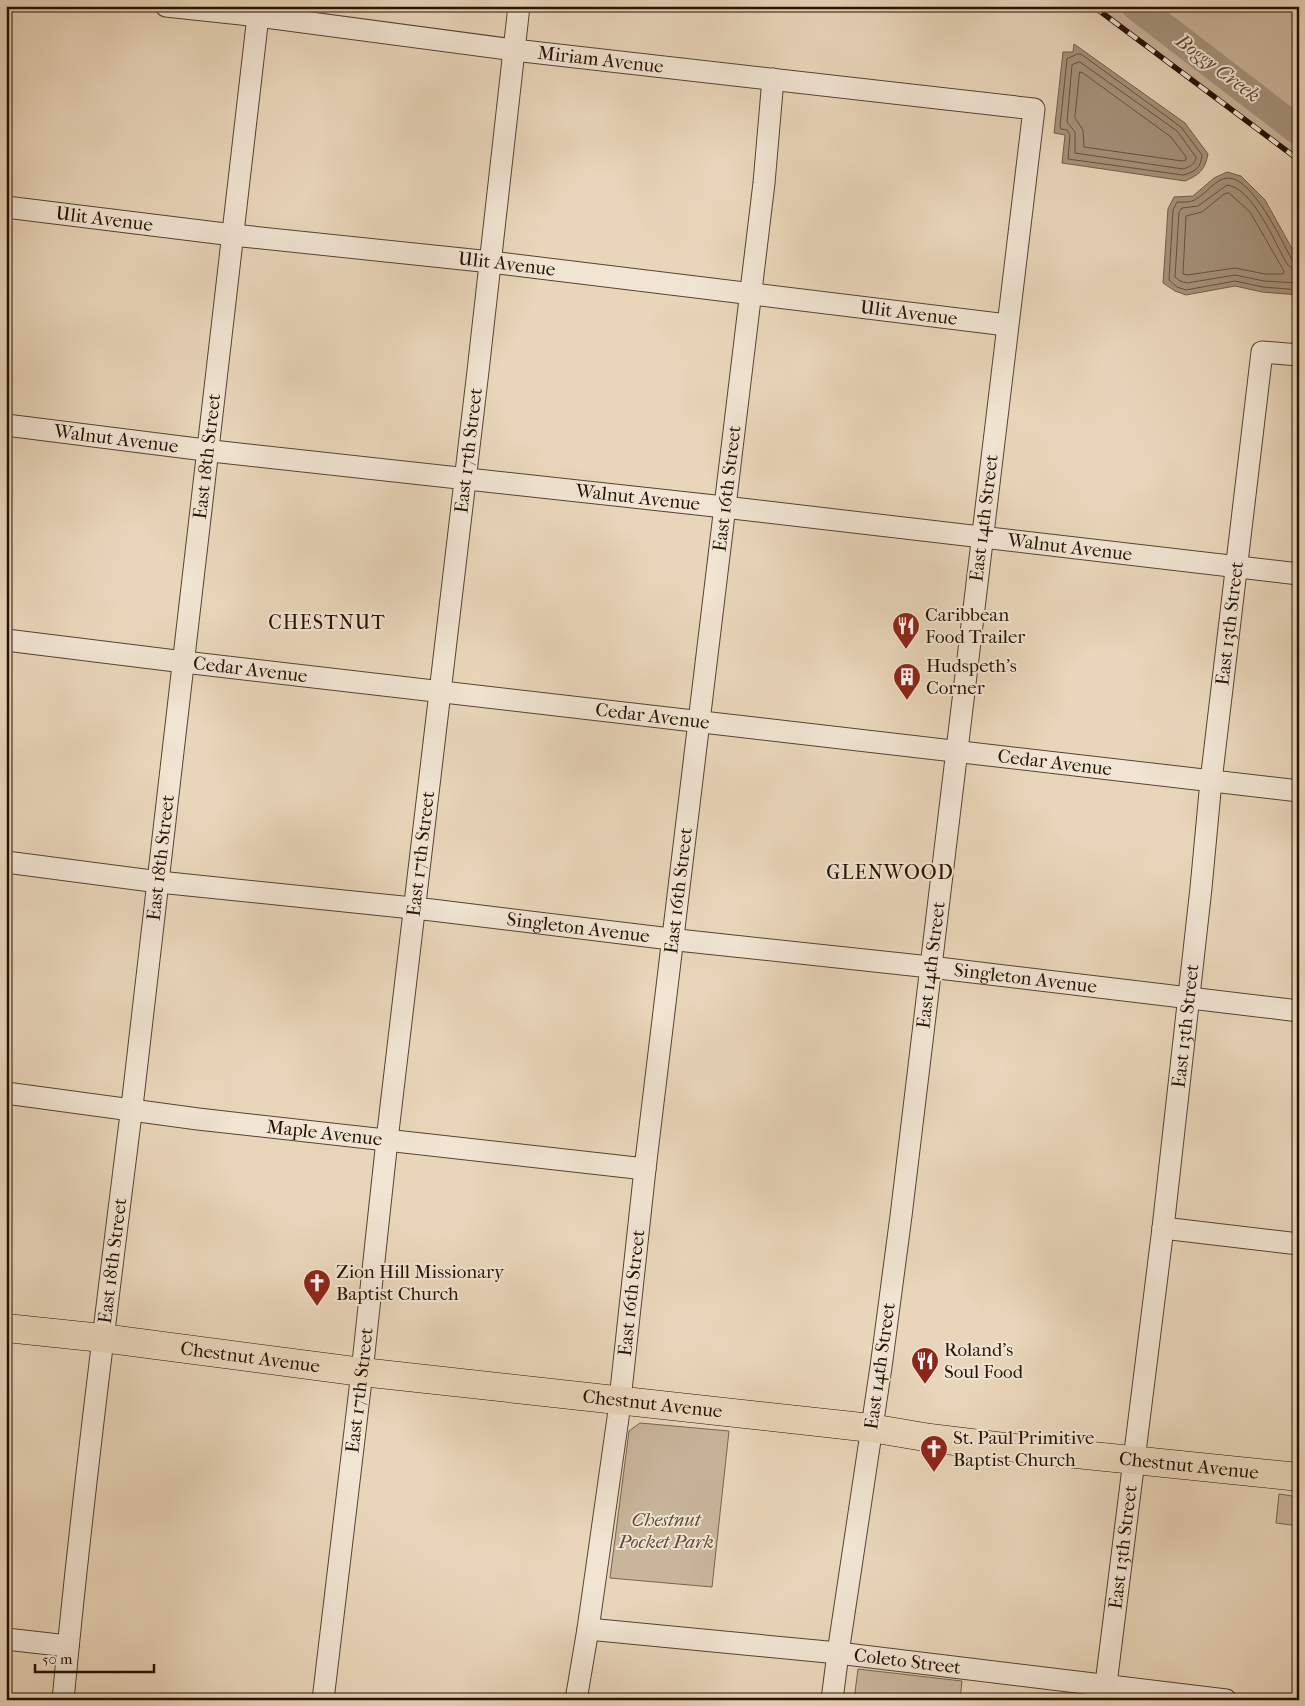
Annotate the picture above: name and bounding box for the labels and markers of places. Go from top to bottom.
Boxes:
place label: Caribbean Food Trailer [925,604,1026,648]
restaurant icon: Caribbean Food Trailer [891,611,921,650]
place label: Hudspeth's Corner [926,655,1017,699]
building icon: Hudspeth's Corner [892,662,922,701]
place label: Zion Hill Missionary Baptist Church [336,1261,505,1305]
church icon: Zion Hill Missionary Baptist Church [302,1268,332,1307]
place label: Roland's Soul Food [944,1339,1024,1383]
restaurant icon: Roland's Soul Food [910,1346,940,1385]
place label: St. Paul Primitive Baptist Church [953,1427,1094,1471]
church icon: St. Paul Primitive Baptist Church [919,1434,949,1473]

